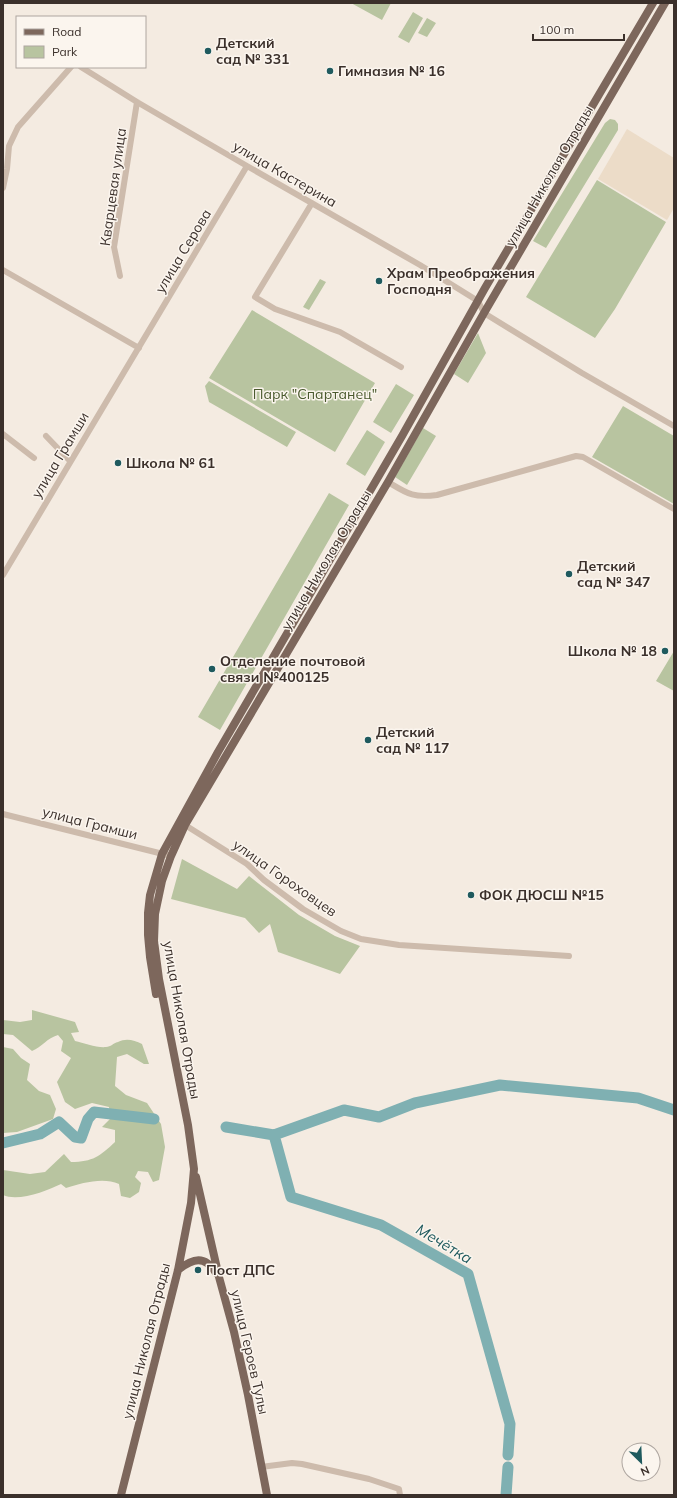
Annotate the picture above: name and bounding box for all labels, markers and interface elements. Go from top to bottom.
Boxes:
legend [16,16,146,68]
scale bar [533,16,624,42]
text: 100 m [539,22,574,37]
text: Road [52,24,81,39]
place label: Детский сад № 331 [216,34,290,68]
text: Park [52,44,78,59]
marker: Детский сад № 331 [203,46,213,56]
place label: Гимназия № 16 [338,62,445,80]
marker: Гимназия № 16 [325,66,335,76]
street label: улица Николая Отрады [501,102,597,250]
street label: Кварцевая улица [96,127,130,247]
street label: улица Кастерина [230,137,340,211]
street label: улица Серова [151,206,215,296]
place label: Храм Преображения Господня [386,264,535,298]
marker: Храм Преображения Господня [374,276,384,286]
park label: Парк "Спартанец" [253,385,377,403]
street label: улица Грамши [27,409,93,501]
place label: Школа № 61 [126,454,215,472]
marker: Школа № 61 [113,458,123,468]
street label: улица Николая Отрады [277,487,375,633]
place label: Детский сад № 347 [577,557,651,591]
marker: Детский сад № 347 [564,569,574,579]
place label: Школа № 18 [568,642,657,660]
marker: Школа № 18 [660,646,670,656]
place label: Отделение почтовой связи №400125 [220,652,365,686]
marker: Отделение почтовой связи №400125 [207,664,217,674]
place label: Детский сад № 117 [376,723,450,757]
marker: Детский сад № 117 [363,735,373,745]
street label: улица Грамши [41,802,139,844]
street label: улица Гороховцев [230,835,341,921]
place label: ФОК ДЮСШ №15 [479,886,604,904]
marker: ФОК ДЮСШ №15 [466,890,476,900]
street label: улица Николая Отрады [159,939,205,1101]
water label: Мечётка [413,1219,476,1268]
street label: улица Николая Отрады [118,1261,174,1421]
place label: Пост ДПС [206,1261,275,1279]
marker: Пост ДПС [193,1265,203,1275]
street label: улица Героев Тулы [227,1288,273,1416]
north arrow [621,1442,661,1482]
text: N [638,1463,652,1479]

